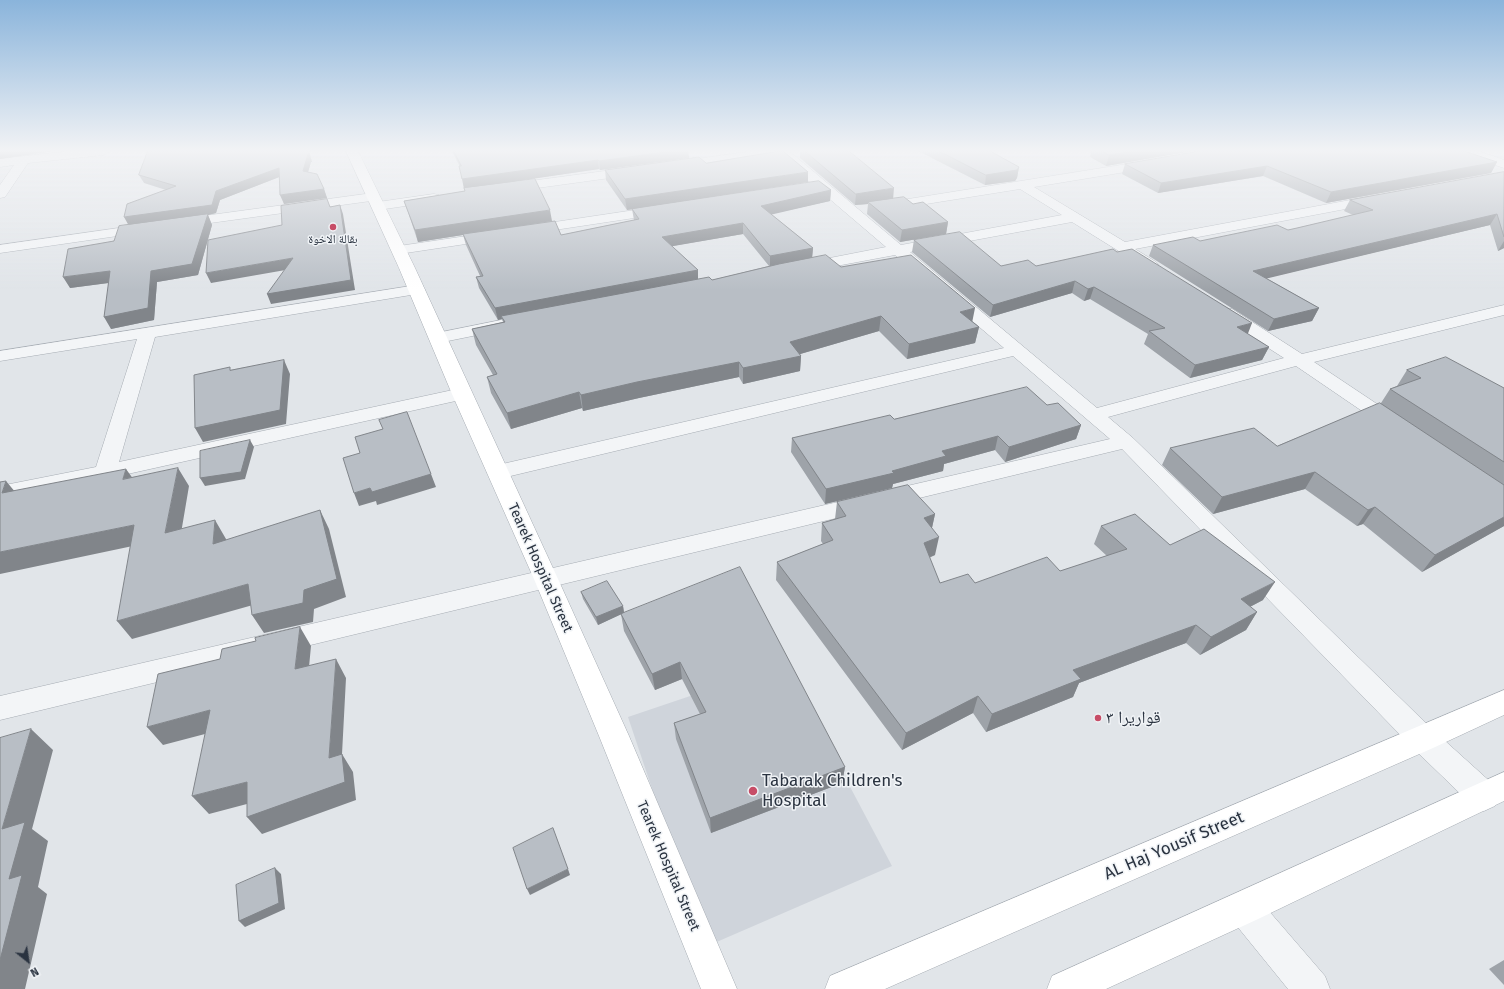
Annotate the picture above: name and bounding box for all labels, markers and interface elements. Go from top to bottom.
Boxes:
marker: بقالة الاخوة [328,222,338,232]
place label: بقالة الاخوة [308,233,358,247]
street label: Tearek Hospital Street [504,501,576,635]
place label: قواريرا ٣ [1106,708,1161,728]
marker: قواريرا ٣ [1093,713,1103,723]
place label: Tabarak Children's Hospital [762,771,903,811]
marker: Tabarak Children's Hospital [747,785,759,797]
street label: Tearek Hospital Street [633,798,703,934]
street label: AL Haj Yousif Street [1101,807,1247,885]
north arrow [8,941,48,981]
text: N [28,964,41,979]

